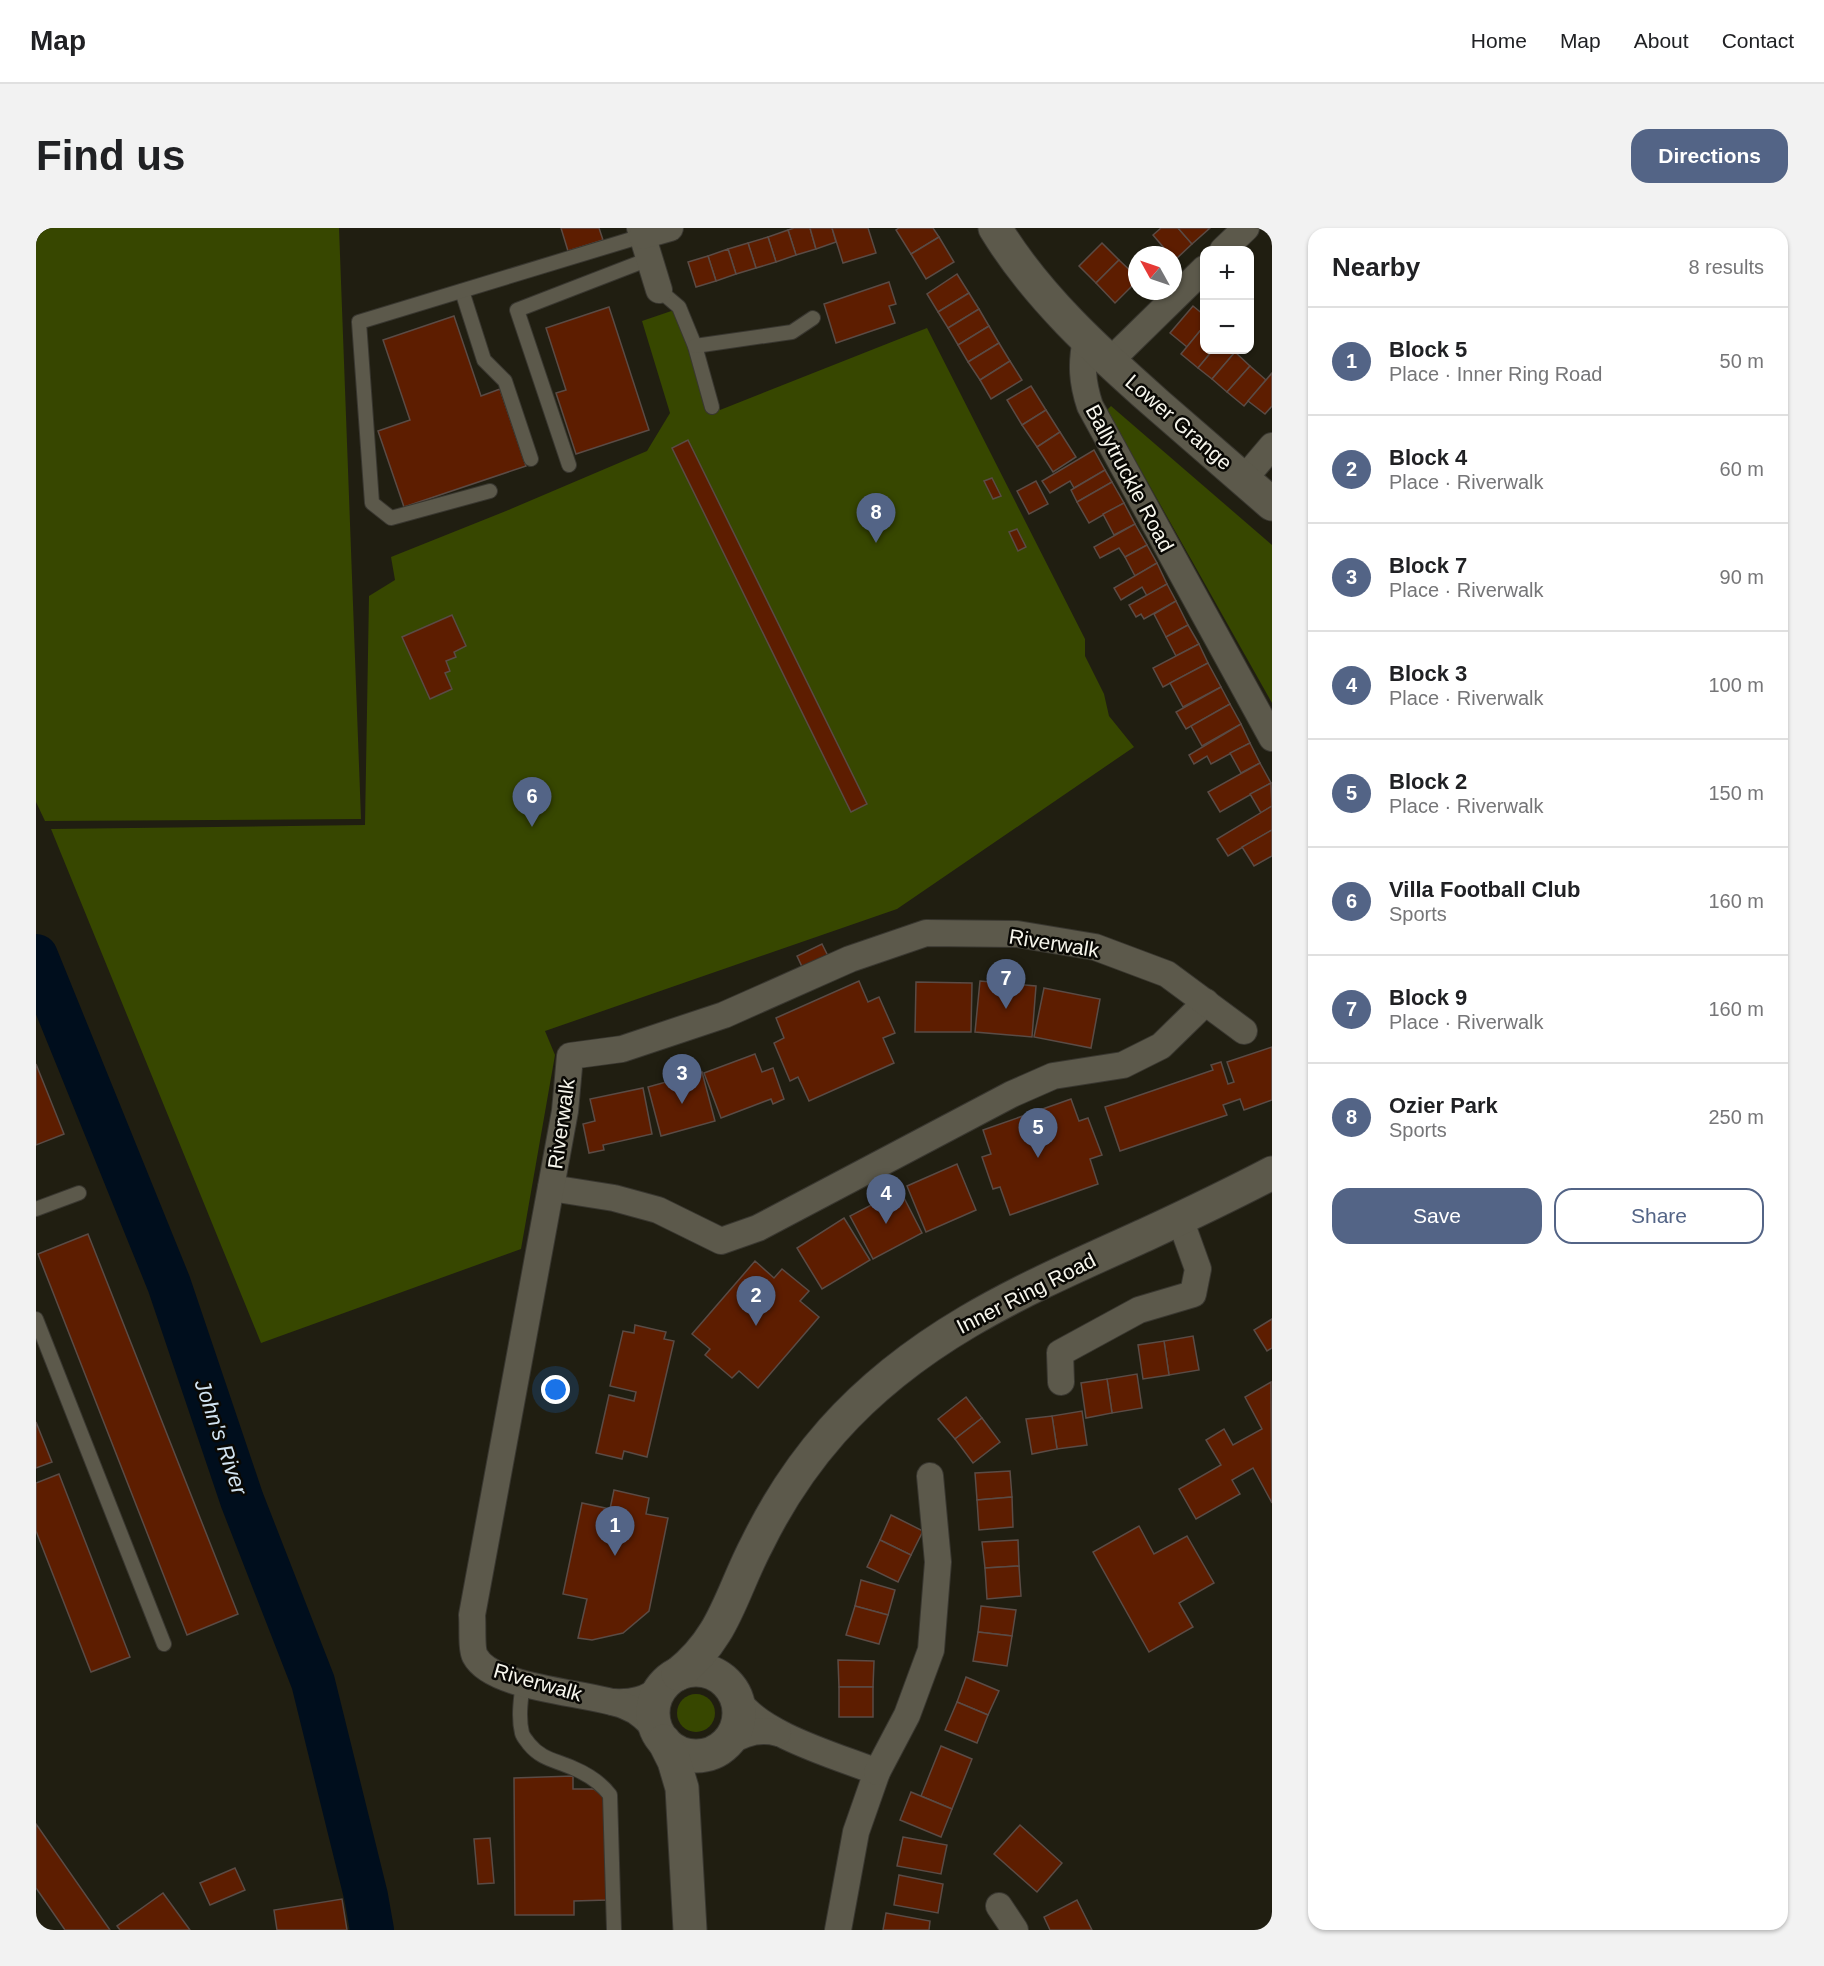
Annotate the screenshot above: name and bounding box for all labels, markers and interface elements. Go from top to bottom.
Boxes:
text: Map [30,25,86,56]
text: Home [1471,29,1527,52]
text: Map [1560,29,1601,52]
text: About [1634,29,1689,52]
text: Contact [1722,29,1794,52]
button: Directions [1631,129,1788,183]
text: Find us [36,132,185,179]
north arrow [1128,246,1182,300]
map controls [1200,246,1254,354]
button: + [1200,246,1254,300]
text: Nearby [1332,252,1420,282]
text: 8 results [1688,256,1764,278]
button: − [1200,300,1254,354]
text: Block 5 [1389,337,1467,362]
text: 1 [1346,350,1357,372]
text: 50 m [1720,350,1764,372]
text: Place · Inner Ring Road [1389,363,1602,385]
street label: Lower Grange [1121,370,1237,474]
street label: Ballytruckle Road [1081,400,1179,556]
text: Block 4 [1389,445,1467,470]
text: 2 [1346,458,1357,480]
text: 60 m [1720,458,1764,480]
text: Place · Riverwalk [1389,471,1543,493]
pin: 8 [856,494,896,543]
text: Block 7 [1389,553,1467,578]
text: 3 [1346,566,1357,588]
text: 90 m [1720,566,1764,588]
text: Place · Riverwalk [1389,579,1543,601]
text: Block 3 [1389,661,1467,686]
text: 4 [1346,674,1357,696]
text: 100 m [1708,674,1764,696]
text: Place · Riverwalk [1389,687,1543,709]
text: Block 2 [1389,769,1467,794]
pin: 6 [512,778,552,827]
text: 5 [1346,782,1357,804]
text: 150 m [1708,782,1764,804]
text: Place · Riverwalk [1389,795,1543,817]
text: Villa Football Club [1389,877,1581,902]
text: 6 [1346,890,1357,912]
text: 160 m [1708,890,1764,912]
text: Sports [1389,903,1447,925]
street label: Riverwalk [1007,925,1101,962]
pin: 7 [986,960,1026,1009]
text: Block 9 [1389,985,1467,1010]
text: 7 [1346,998,1357,1020]
text: 160 m [1708,998,1764,1020]
text: Place · Riverwalk [1389,1011,1543,1033]
pin: 3 [662,1054,702,1104]
street label: Riverwalk [543,1077,579,1171]
text: Ozier Park [1389,1093,1498,1118]
text: 8 [1346,1106,1357,1128]
text: 250 m [1708,1106,1764,1128]
pin: 5 [1018,1108,1058,1158]
text: Sports [1389,1119,1447,1141]
pin: 4 [866,1174,906,1224]
button: Save [1332,1188,1542,1244]
button: Share [1554,1188,1764,1244]
street label: Inner Ring Road [953,1248,1099,1338]
pin: 2 [736,1276,776,1326]
water label: John's River [189,1375,253,1500]
your location [541,1375,570,1404]
pin: 1 [596,1506,634,1556]
street label: Riverwalk [491,1658,585,1706]

